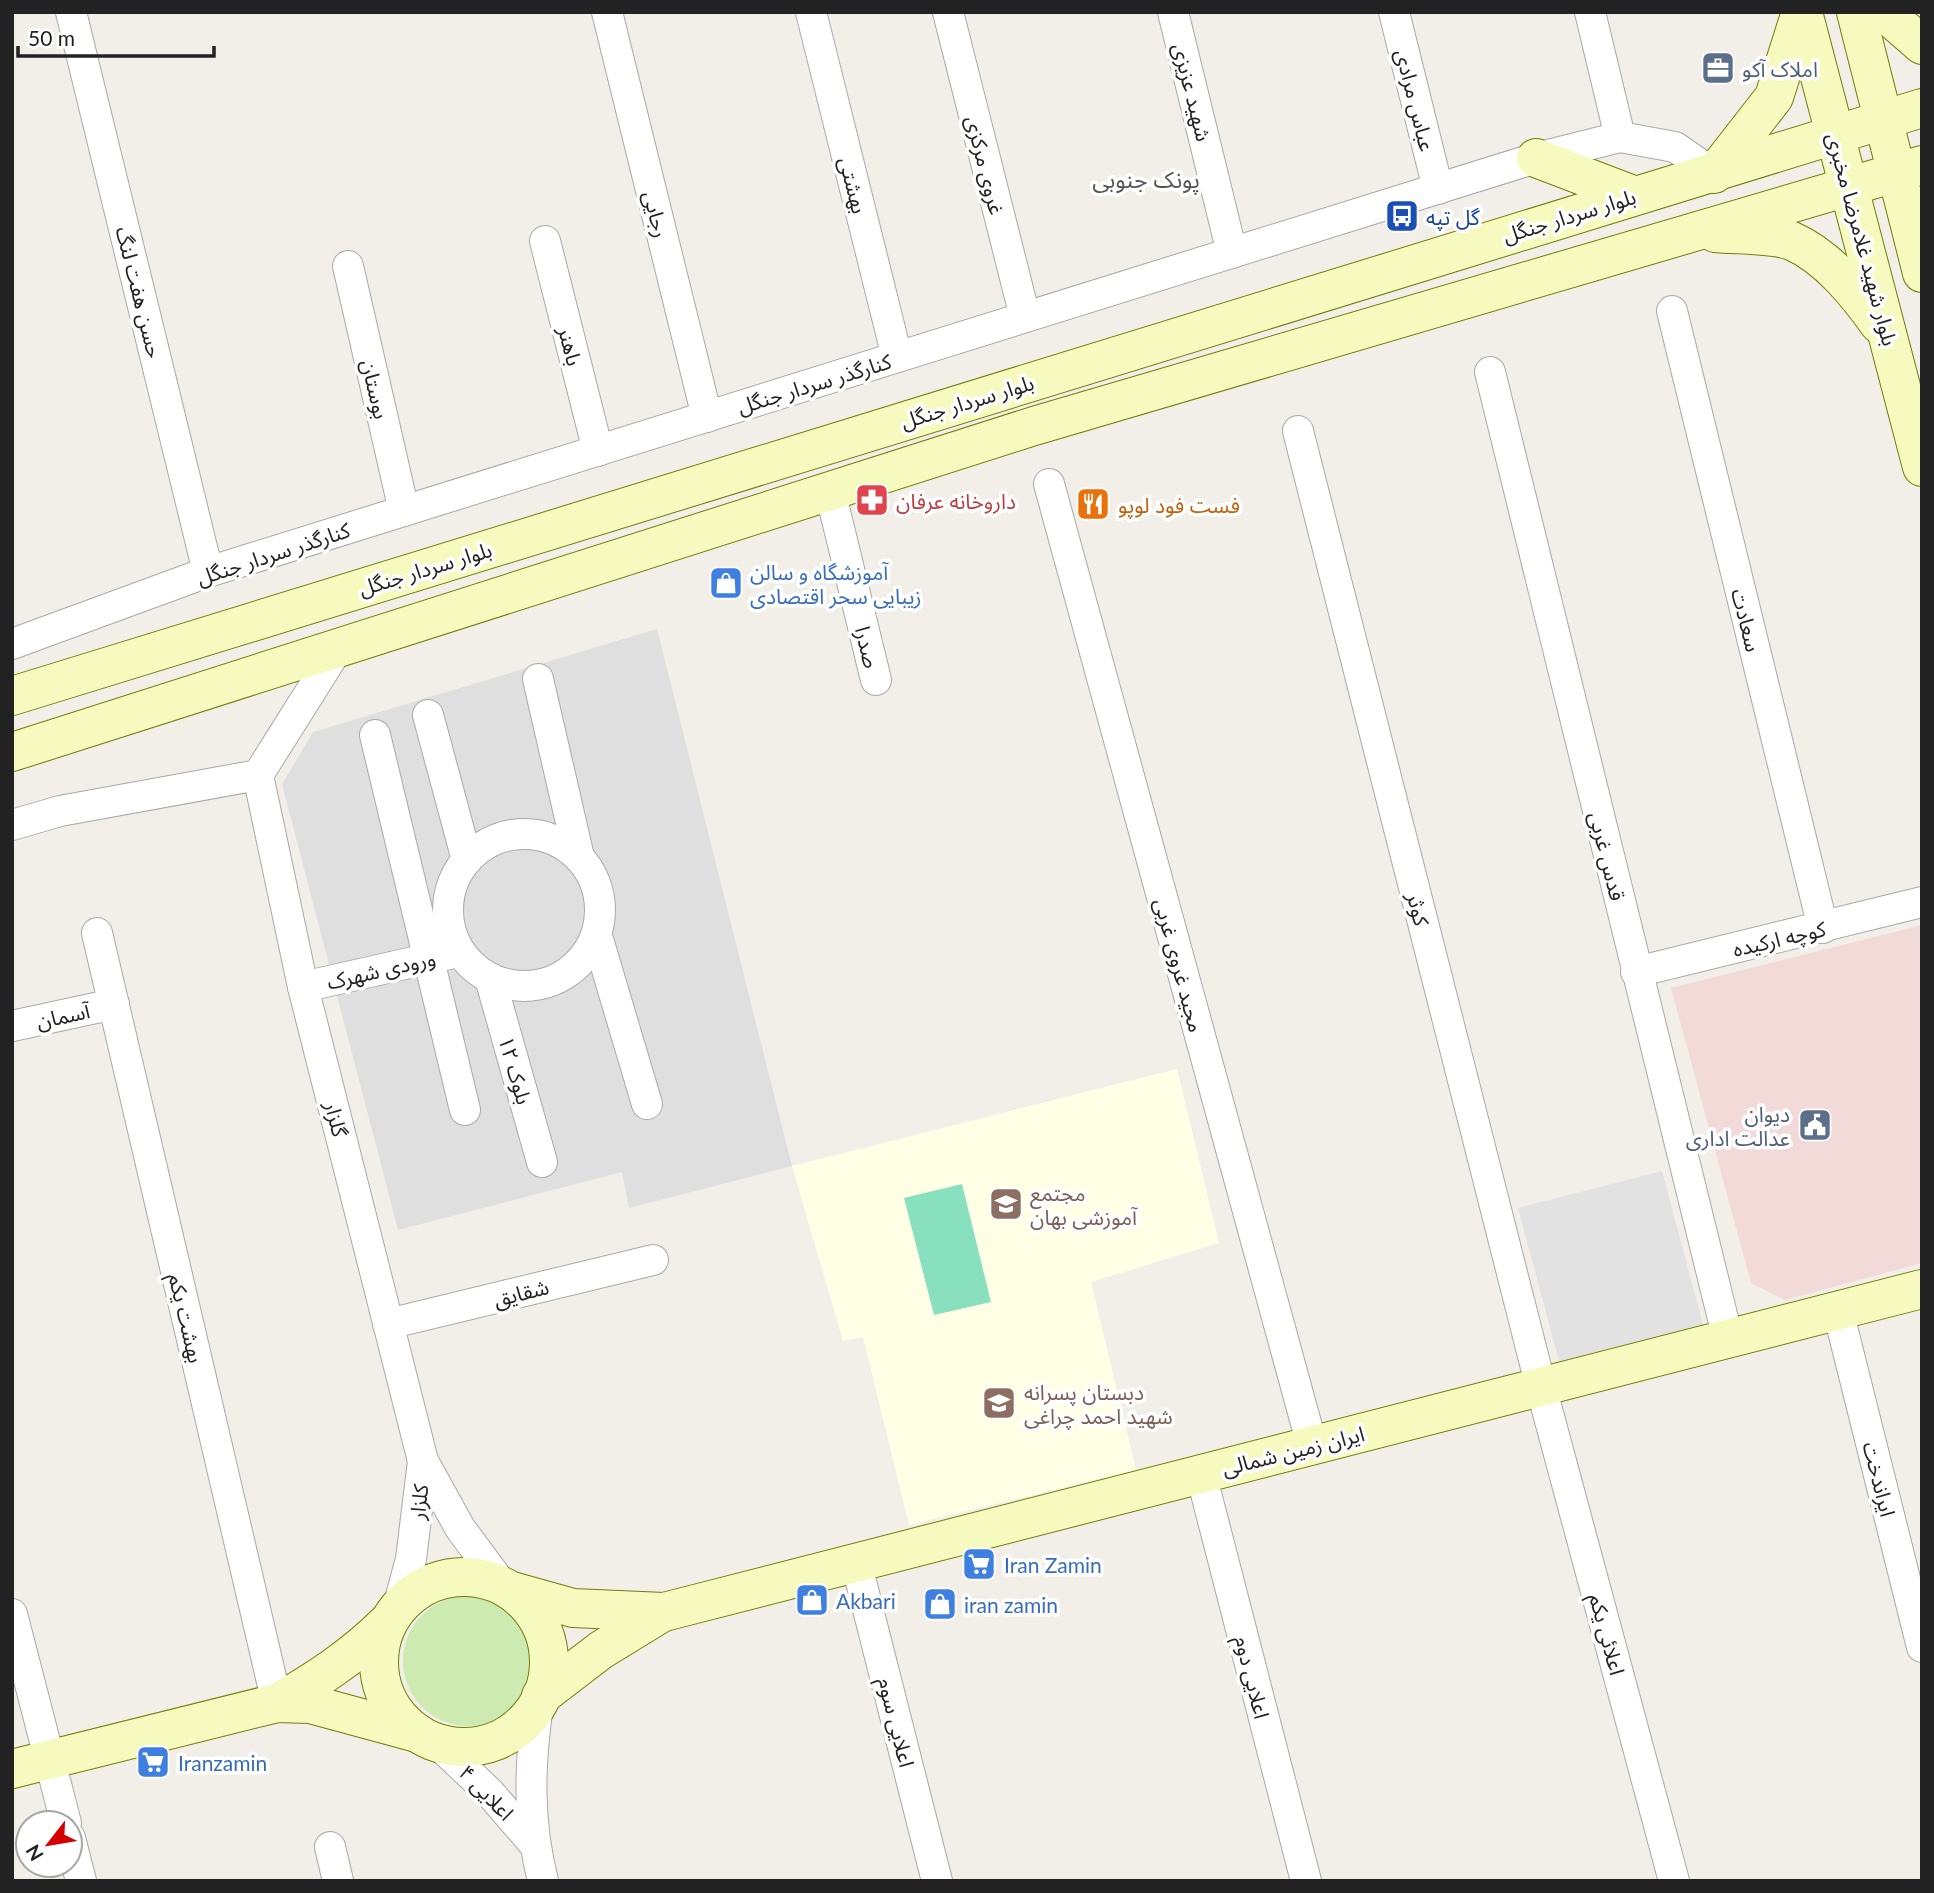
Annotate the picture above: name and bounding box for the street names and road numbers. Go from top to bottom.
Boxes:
street label: شهید عزیزی [1168,40,1217,144]
street label: عباس مرادی [1390,46,1441,154]
street label: غروی مرکزی [961,113,1010,217]
street label: بلوار شهید غلامرضا مخبری [1822,130,1903,349]
street label: بهشتی [834,154,873,216]
street label: بلوار سردار جنگل [1499,183,1639,248]
street label: رجایی [638,188,675,240]
street label: حسن هفت لنگ [111,224,168,361]
street label: باهنر [553,323,588,368]
street label: کنارگذر سردار جنگل [734,348,895,419]
street label: بوستان [356,357,395,421]
street label: بلوار سردار جنگل [897,369,1037,434]
street label: کنارگذر سردار جنگل [193,516,353,590]
street label: بلوار سردار جنگل [355,536,495,601]
street label: سعادت [1727,586,1767,654]
street label: صدرا [850,623,885,671]
street label: قدس غربی [1584,809,1631,903]
street label: کوثر [1402,889,1435,929]
street label: مجید غروی غربی [1149,895,1210,1035]
street label: کوچه ارکیده [1730,915,1829,963]
street label: ورودی شهرک [324,944,438,995]
street label: آسمان [34,997,93,1034]
street label: بلوک ۱۲ [493,1033,538,1107]
street label: گلزار [319,1098,354,1140]
street label: بهشت یکم [161,1271,209,1366]
street label: شقایق [491,1273,552,1313]
street label: ایران زمین شمالی [1219,1420,1367,1481]
street label: ایراندخت [1858,1439,1901,1519]
street label: کلزار [404,1483,433,1522]
street label: اعلائی یکم [1581,1590,1631,1679]
street label: اعلایی دوم [1226,1633,1275,1722]
street label: اعلایی سوم [869,1674,920,1771]
street label: اعلایی ۴ [454,1759,519,1826]

